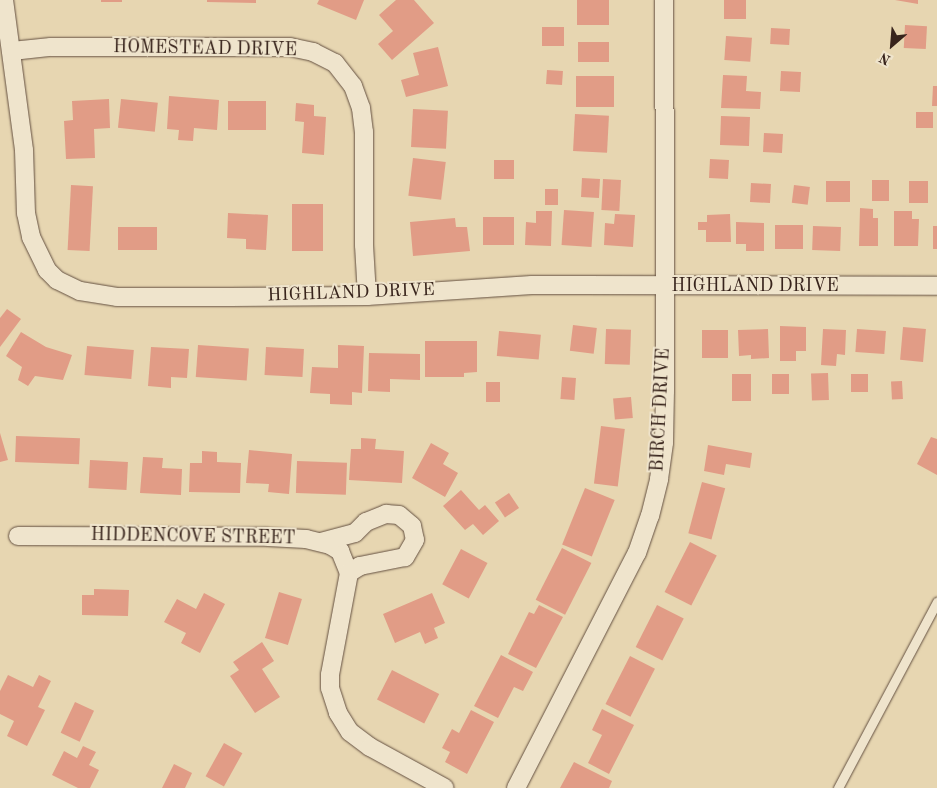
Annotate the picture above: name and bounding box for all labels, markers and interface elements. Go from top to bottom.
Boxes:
north arrow [867,20,917,70]
street label: HOMESTEAD DRIVE [113,37,297,61]
text: N [877,50,893,67]
street label: HIGHLAND DRIVE [671,275,839,297]
street label: HIGHLAND DRIVE [267,279,435,307]
street label: BIRCH DRIVE [647,348,675,472]
street label: HIDDENCOVE STREET [90,524,296,550]

